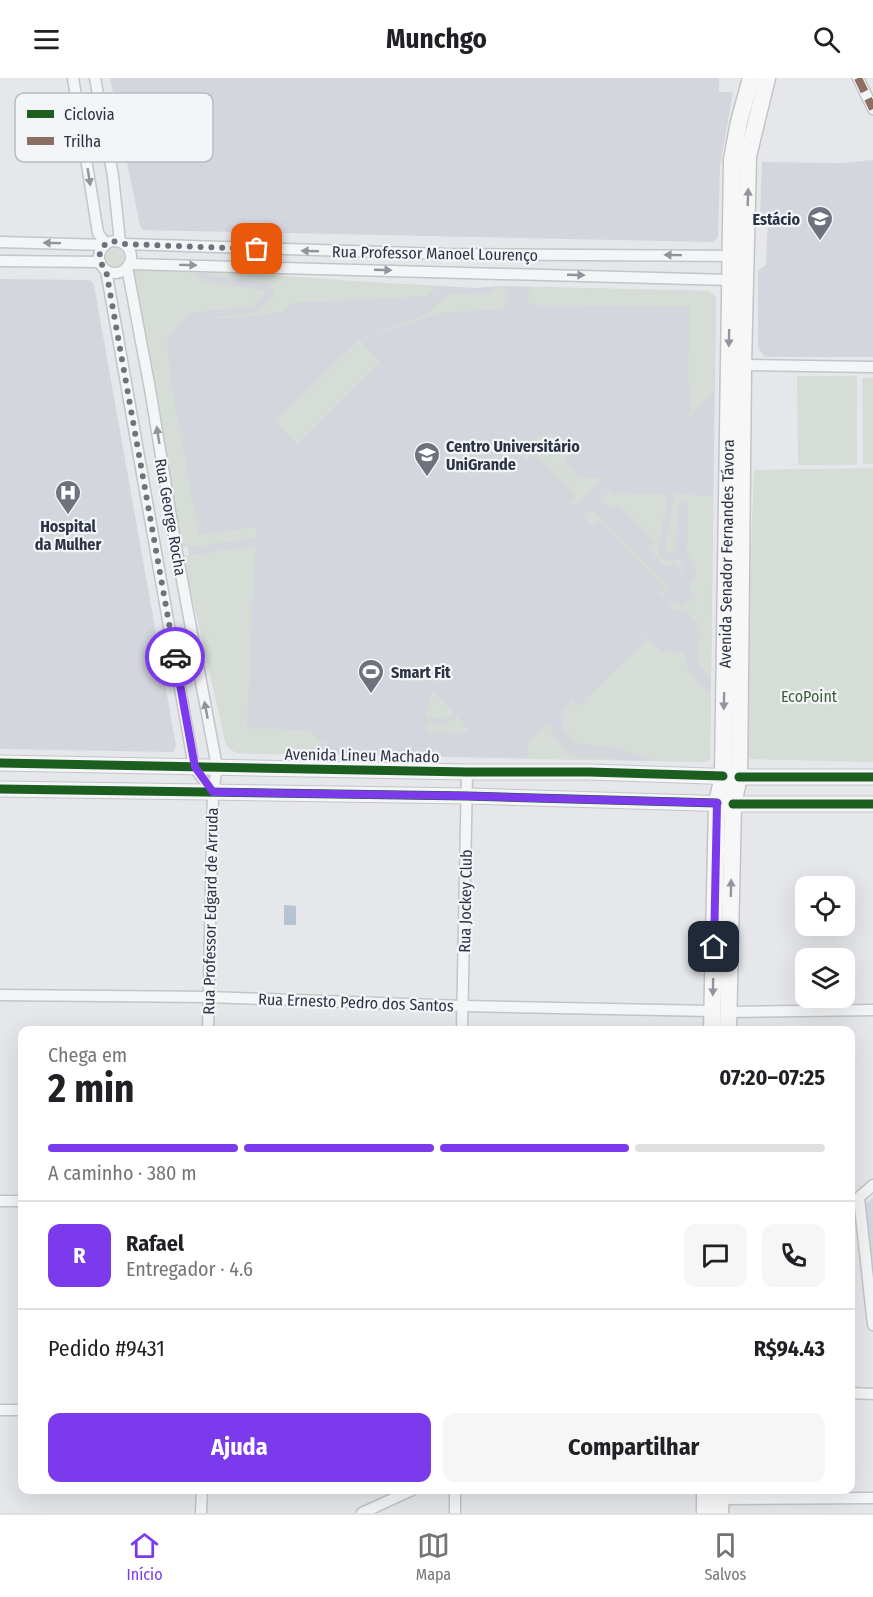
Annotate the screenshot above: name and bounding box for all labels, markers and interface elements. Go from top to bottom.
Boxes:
icon: menu [30,23,63,56]
text: Munchgo [386,23,487,55]
icon: search [810,23,843,56]
legend [15,93,213,162]
text: Ciclovia [64,105,115,124]
text: Trilha [64,132,101,151]
one-way arrow [85,168,94,187]
one-way arrow [743,188,752,207]
school or university icon: Estácio [805,204,835,242]
place label: Estácio [752,210,800,229]
pin [231,223,282,274]
icon: bag [240,232,273,265]
one-way arrow [43,239,62,248]
street label: Rua Professor Manoel Lourenço [332,242,538,265]
one-way arrow [300,246,319,255]
one-way arrow [663,250,682,260]
one-way arrow [178,260,197,270]
one-way arrow [373,265,392,274]
one-way arrow [566,271,585,280]
one-way arrow [725,329,734,348]
one-way arrow [153,425,162,444]
place label: Centro Universitário UniGrande [446,437,580,474]
street label: Avenida Senador Fernandes Távora [716,439,738,668]
school or university icon: Centro Universitário UniGrande [412,440,442,478]
street label: Rua George Rocha [151,457,190,577]
hospital icon: Hospital da Mulher [53,478,83,516]
place label: Hospital da Mulher [35,517,101,554]
courier [145,627,205,687]
icon: car [159,641,192,674]
sports icon: Smart Fit [356,657,386,695]
place label: Smart Fit [391,663,451,682]
park label: EcoPoint [781,687,838,706]
one-way arrow [719,692,729,711]
one-way arrow [201,700,210,719]
street label: Avenida Lineu Machado [284,745,440,766]
street label: Rua Professor Edgard de Arruda [199,807,222,1015]
street label: Rua Jockey Club [455,849,476,953]
map controls [795,876,855,1008]
button: locate [795,876,855,936]
one-way arrow [726,879,736,898]
pin [688,921,739,972]
icon: home [697,930,730,963]
button: layers [795,948,855,1008]
one-way arrow [708,978,718,997]
street label: Rua Ernesto Pedro dos Santos [258,990,454,1015]
text: Chega em [48,1043,127,1067]
text: 07:20–07:25 [719,1064,825,1091]
text: 2 min [48,1066,134,1112]
text: A caminho · 380 m [48,1161,197,1185]
button: chat [684,1224,747,1287]
button: phone [762,1224,825,1287]
text: Rafael [126,1230,184,1257]
text: R [73,1242,86,1269]
text: Entregador · 4.6 [126,1257,253,1281]
text: Pedido #9431 [48,1335,165,1362]
text: R$94.43 [754,1335,825,1362]
button: Ajuda [48,1413,431,1482]
button: Compartilhar [443,1413,825,1482]
tab: Início [127,1529,163,1584]
tab: Mapa [416,1529,451,1584]
tab: Salvos [704,1529,746,1584]

